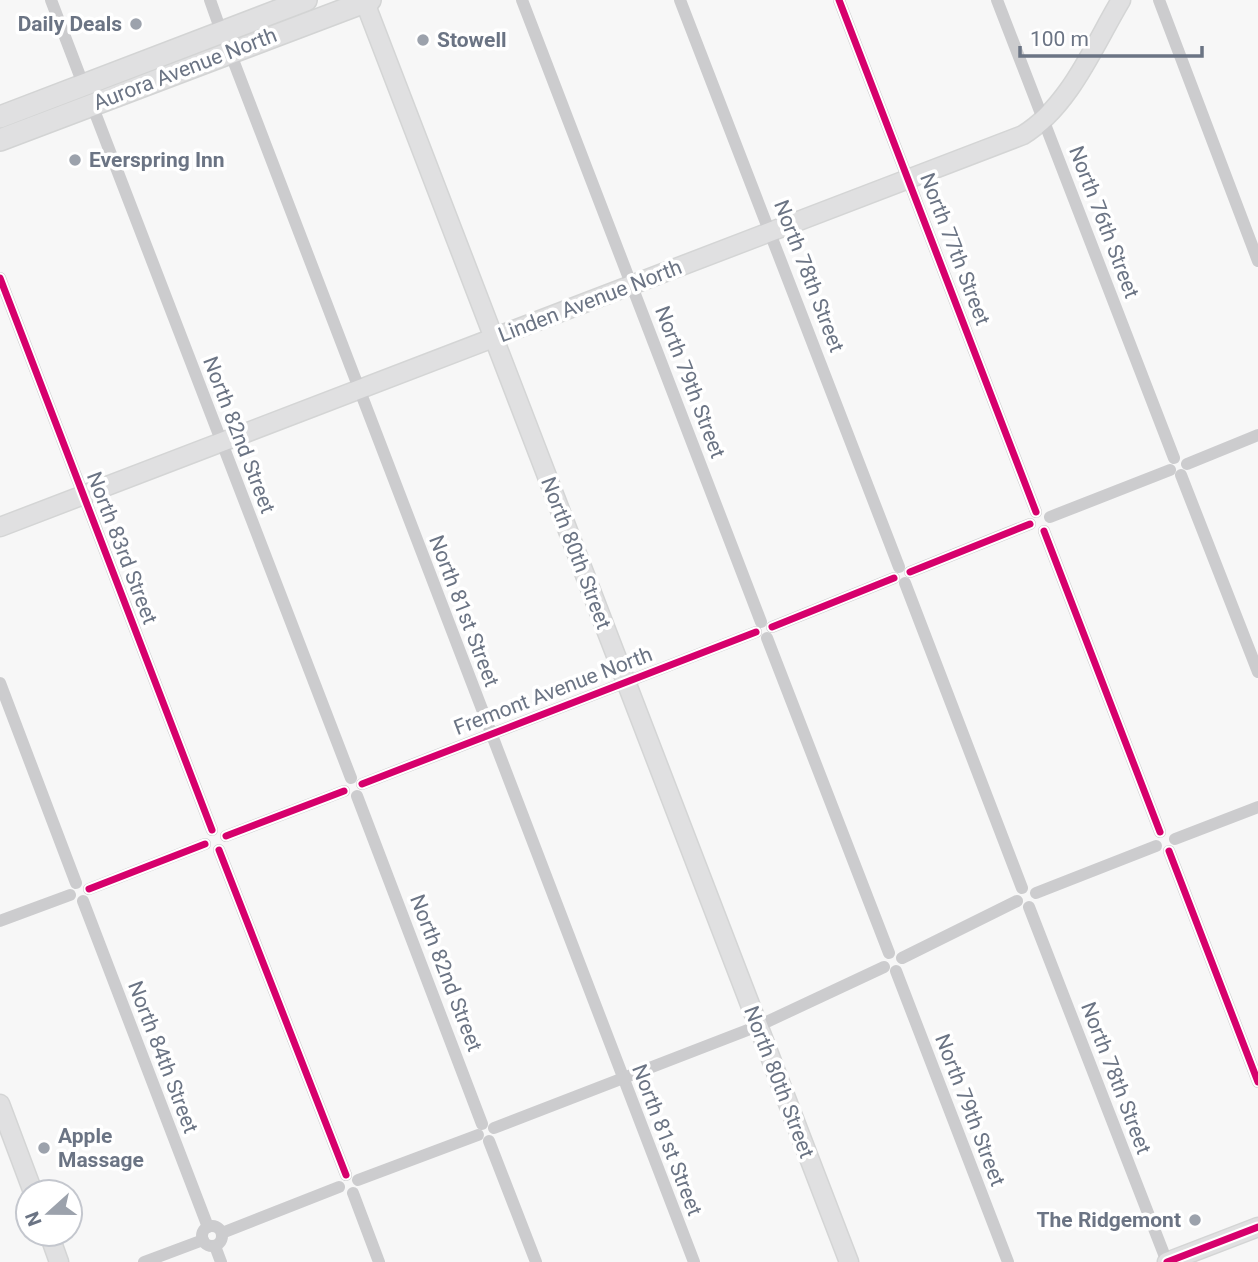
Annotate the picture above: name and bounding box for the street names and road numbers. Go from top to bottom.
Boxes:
street label: Aurora Avenue North [90,23,280,115]
street label: North 76th Street [1064,143,1144,302]
street label: North 77th Street [915,170,995,329]
street label: North 78th Street [769,197,849,356]
street label: Linden Avenue North [495,255,685,347]
street label: North 79th Street [650,303,730,462]
street label: North 82nd Street [198,353,280,517]
street label: North 83rd Street [82,468,162,628]
street label: North 80th Street [536,474,616,633]
street label: North 81st Street [424,532,504,690]
street label: Fremont Avenue North [450,642,656,740]
street label: North 82nd Street [405,891,487,1055]
street label: North 84th Street [123,978,203,1137]
street label: North 78th Street [1076,999,1156,1158]
street label: North 80th Street [739,1003,819,1162]
street label: North 79th Street [930,1031,1010,1190]
street label: North 81st Street [627,1061,707,1219]

